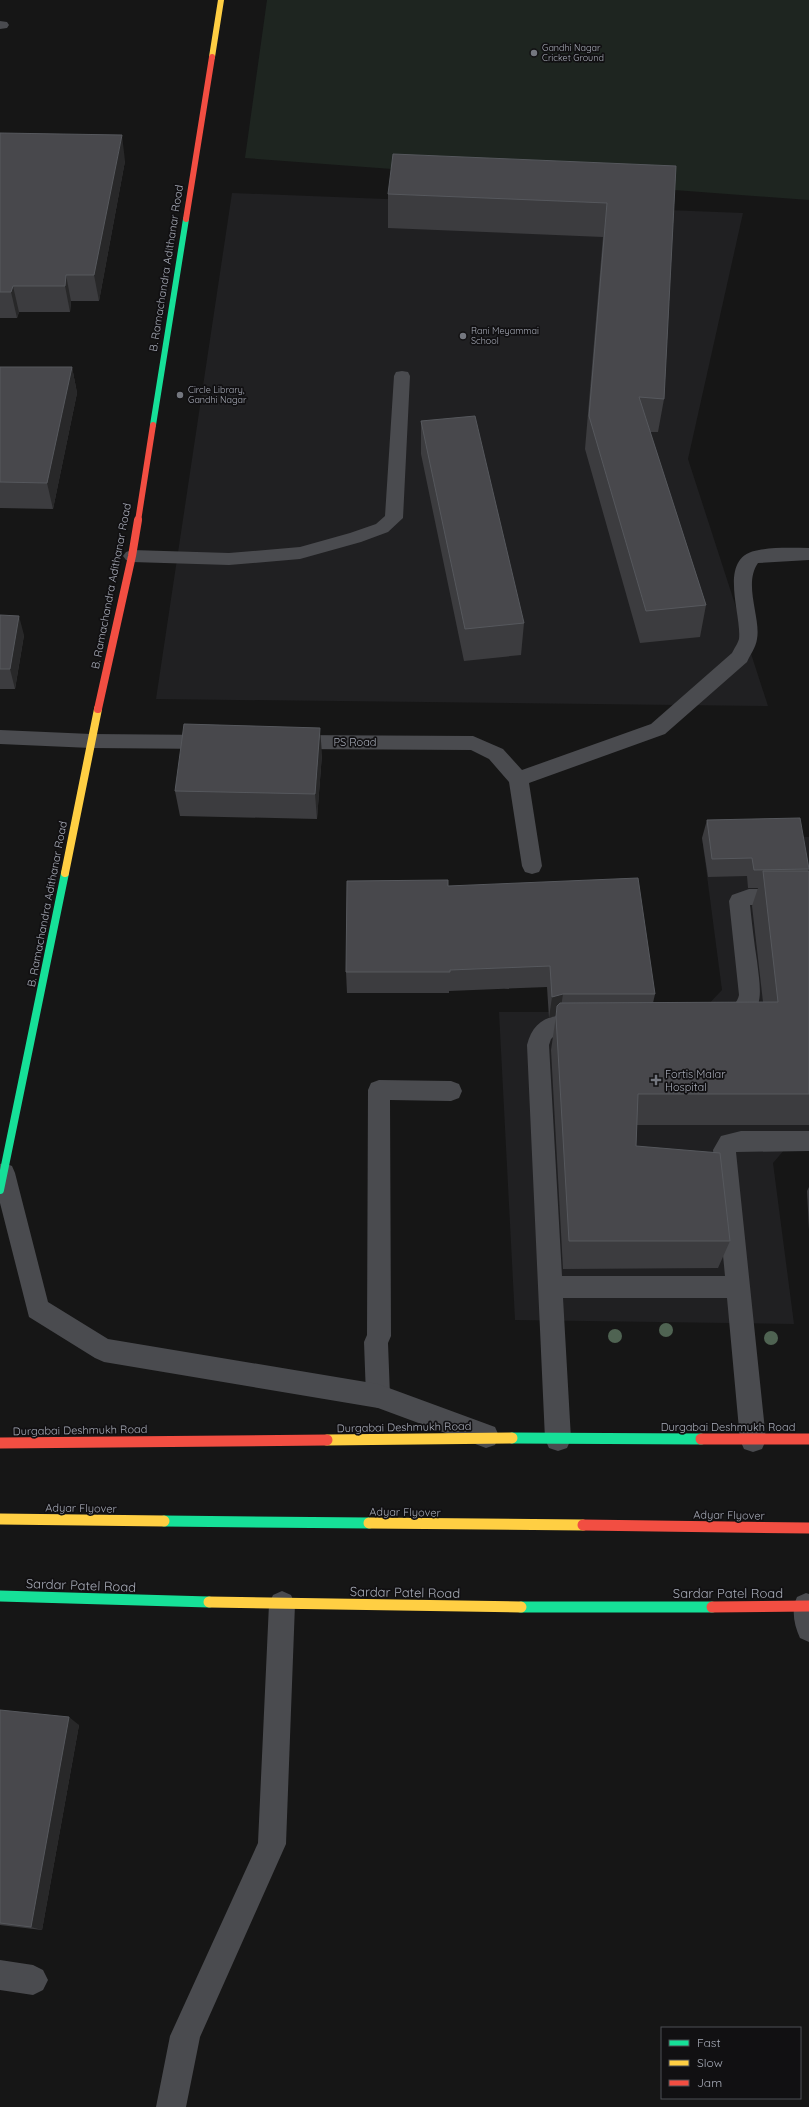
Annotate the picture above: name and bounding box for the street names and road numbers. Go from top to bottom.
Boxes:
street label: B. Ramachandra Adithanar Road [146,184,186,352]
street label: B. Ramachandra Adithanar Road [88,502,134,670]
street label: PS Road [333,735,377,749]
street label: B. Ramachandra Adithanar Road [24,820,70,988]
street label: Durgabai Deshmukh Road [337,1419,471,1435]
street label: Durgabai Deshmukh Road [661,1420,795,1434]
street label: Durgabai Deshmukh Road [13,1422,147,1438]
street label: Adyar Flyover [45,1500,118,1516]
street label: Adyar Flyover [369,1504,442,1520]
street label: Adyar Flyover [693,1507,766,1523]
street label: Sardar Patel Road [26,1575,136,1595]
street label: Sardar Patel Road [350,1583,460,1601]
street label: Sardar Patel Road [673,1585,783,1601]

